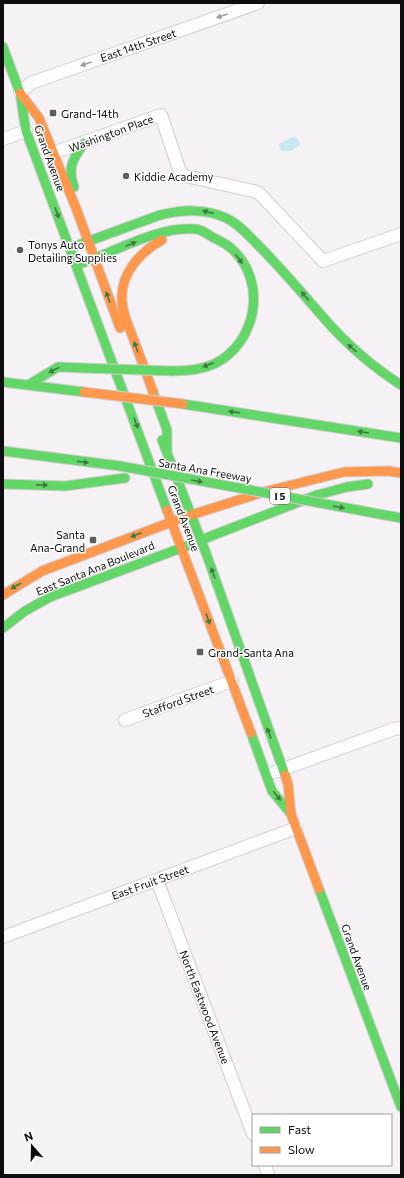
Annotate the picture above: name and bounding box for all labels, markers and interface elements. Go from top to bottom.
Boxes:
one-way arrow [215,13,227,19]
street label: East 14th Street [98,26,178,64]
one-way arrow [79,61,91,67]
place label: Grand-14th [61,107,119,120]
marker: Grand-14th [48,108,58,118]
street label: Washington Place [67,112,155,154]
street label: Grand Avenue [32,123,68,193]
place label: Kiddie Academy [134,170,214,183]
marker: Kiddie Academy [121,171,131,181]
one-way arrow [55,207,61,219]
one-way arrow [202,209,215,215]
place label: Tonys Auto Detailing Supplies [28,238,117,264]
one-way arrow [125,241,136,247]
marker: Tonys Auto Detailing Supplies [15,245,25,255]
one-way arrow [235,253,243,264]
one-way arrow [105,290,111,302]
one-way arrow [300,291,309,301]
one-way arrow [132,341,138,353]
one-way arrow [347,344,358,353]
one-way arrow [202,363,214,369]
one-way arrow [48,367,60,373]
one-way arrow [228,408,240,414]
one-way arrow [133,418,139,430]
one-way arrow [356,429,369,435]
street label: Santa Ana Freeway [157,455,253,485]
one-way arrow [77,458,89,465]
one-way arrow [191,478,203,484]
one-way arrow [36,482,49,488]
street label: Grand Avenue [165,483,203,553]
road number: I 5 [270,488,290,504]
one-way arrow [333,504,345,510]
place label: Santa Ana-Grand [30,528,85,554]
one-way arrow [129,533,141,539]
marker: Santa Ana-Grand [88,535,98,545]
street label: East Santa Ana Boulevard [34,538,156,598]
one-way arrow [209,567,215,579]
one-way arrow [10,583,22,590]
one-way arrow [206,613,212,625]
place label: Grand-Santa Ana [208,646,294,659]
marker: Grand-Santa Ana [195,647,205,657]
street label: Stafford Street [140,682,216,720]
one-way arrow [266,726,272,738]
one-way arrow [272,791,281,802]
street label: East Fruit Street [110,862,191,902]
street label: Grand Avenue [339,922,375,992]
street label: North Eastwood Avenue [177,948,233,1066]
legend [252,1114,392,1166]
text: Fast [288,1122,311,1136]
north arrow [12,1126,52,1166]
text: N [22,1129,35,1144]
text: Slow [288,1142,315,1156]

